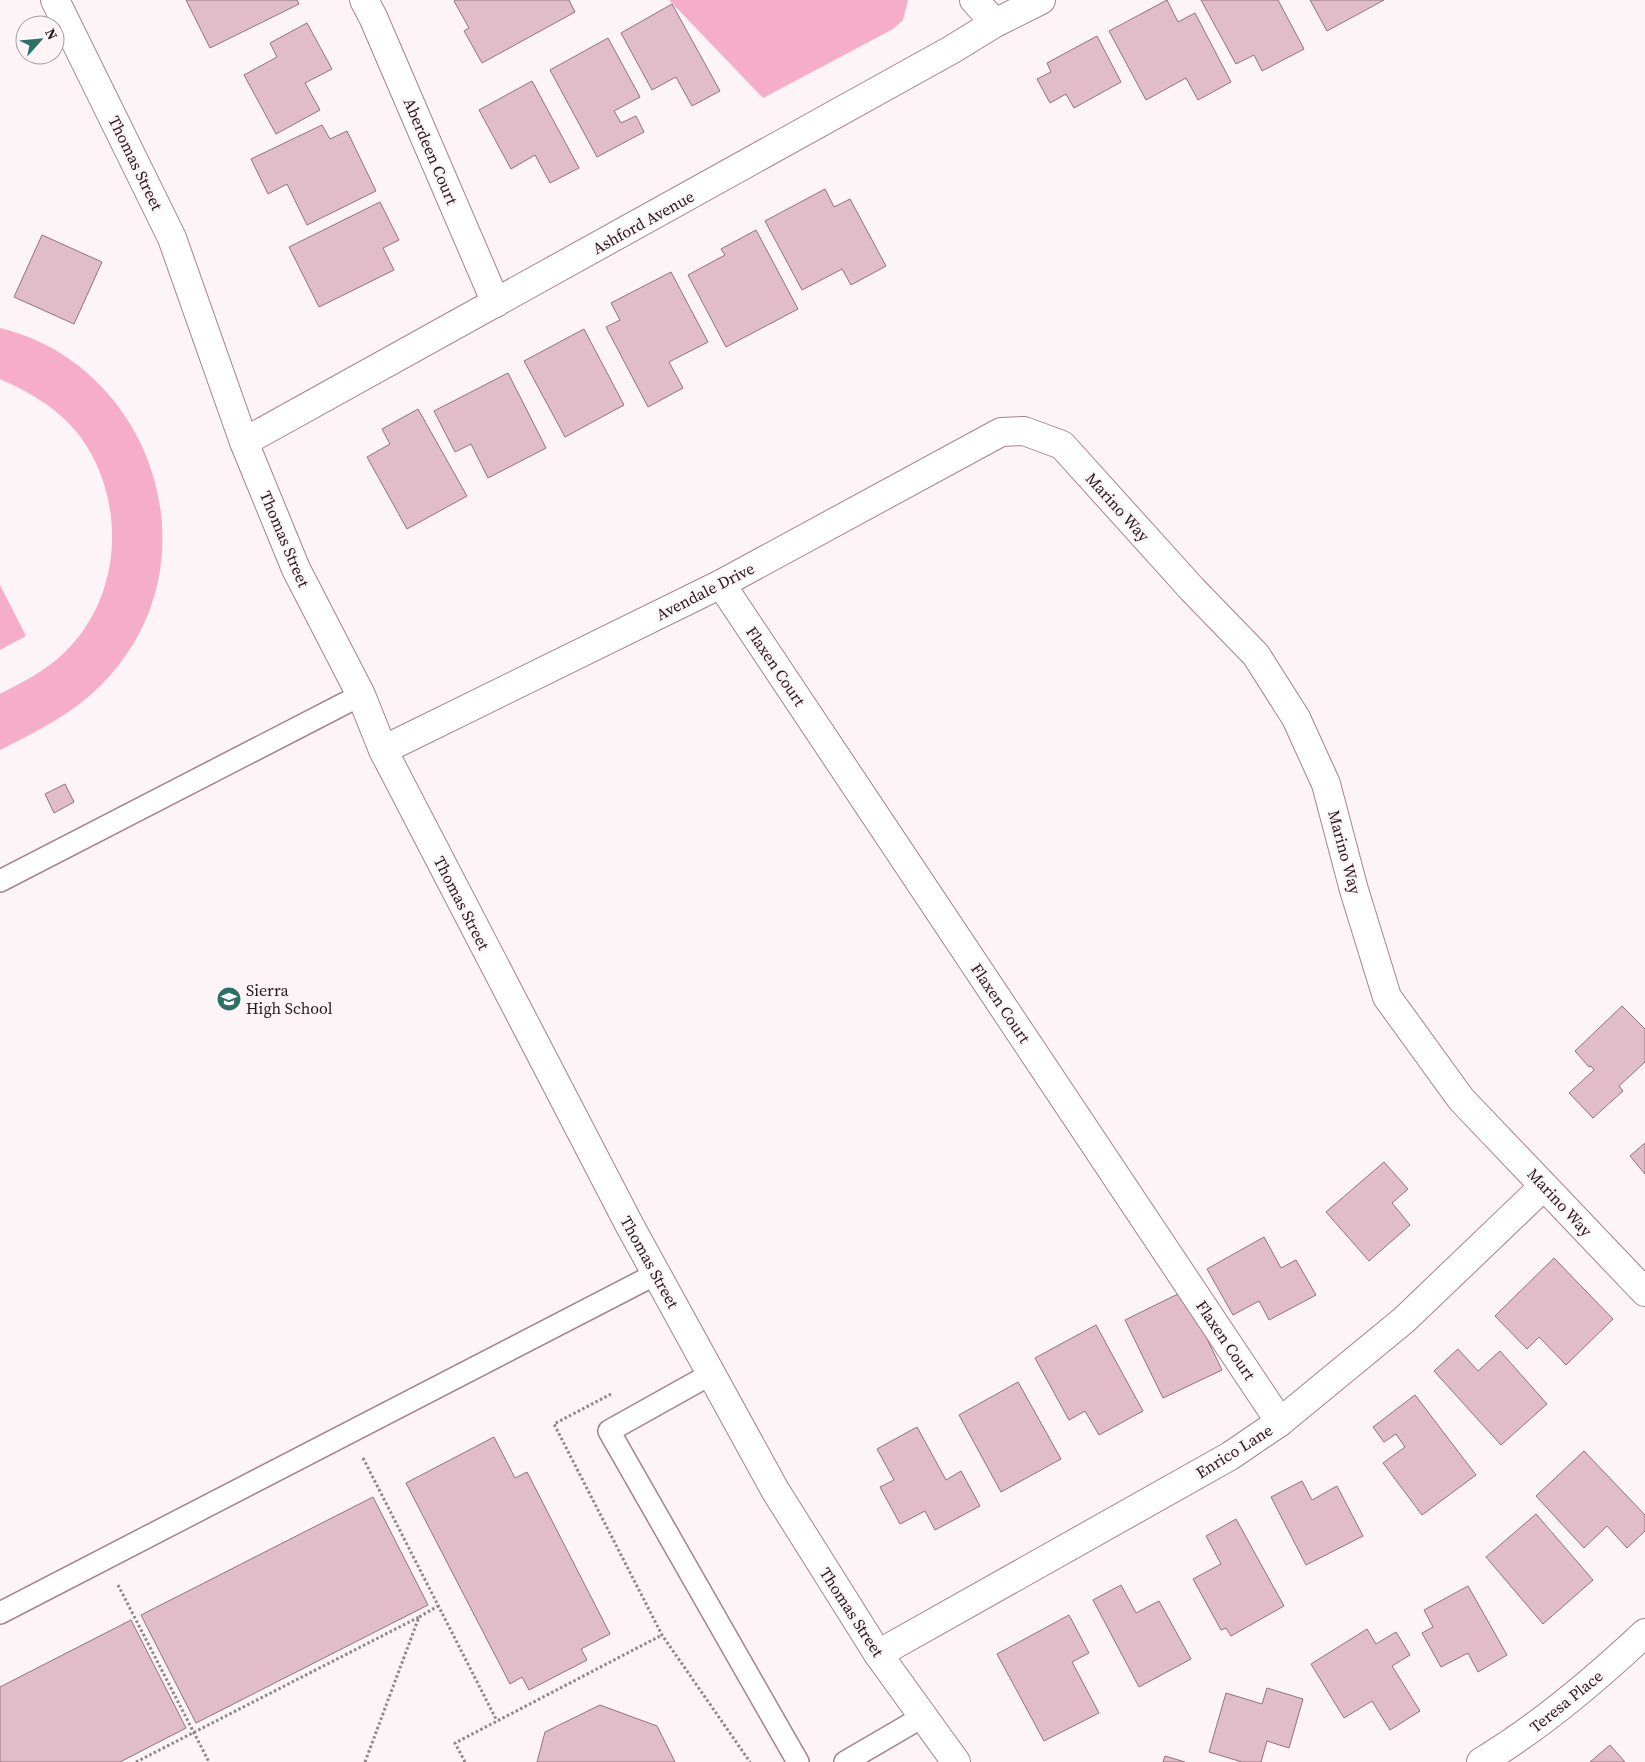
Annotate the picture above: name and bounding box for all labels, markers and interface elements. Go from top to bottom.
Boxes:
north arrow [15,15,65,65]
text: N [40,25,63,43]
street label: Aberdeen Court [399,94,464,208]
street label: Thomas Street [104,112,169,215]
street label: Ashford Avenue [588,185,698,259]
street label: Marino Way [1081,468,1155,547]
street label: Thomas Street [255,487,315,591]
street label: Avendale Drive [652,557,758,625]
street label: Flaxen Court [741,622,811,711]
street label: Marino Way [1323,808,1367,897]
street label: Thomas Street [429,852,495,954]
street label: Flaxen Court [966,959,1036,1048]
place label: Sierra High School [246,979,333,1019]
school or university icon: Sierra High School [216,986,242,1012]
street label: Marino Way [1523,1163,1598,1241]
street label: Thomas Street [615,1212,685,1313]
street label: Flaxen Court [1191,1296,1261,1385]
street label: Enrico Lane [1191,1419,1277,1483]
street label: Thomas Street [815,1563,890,1662]
street label: Teresa Place [1525,1665,1607,1737]

